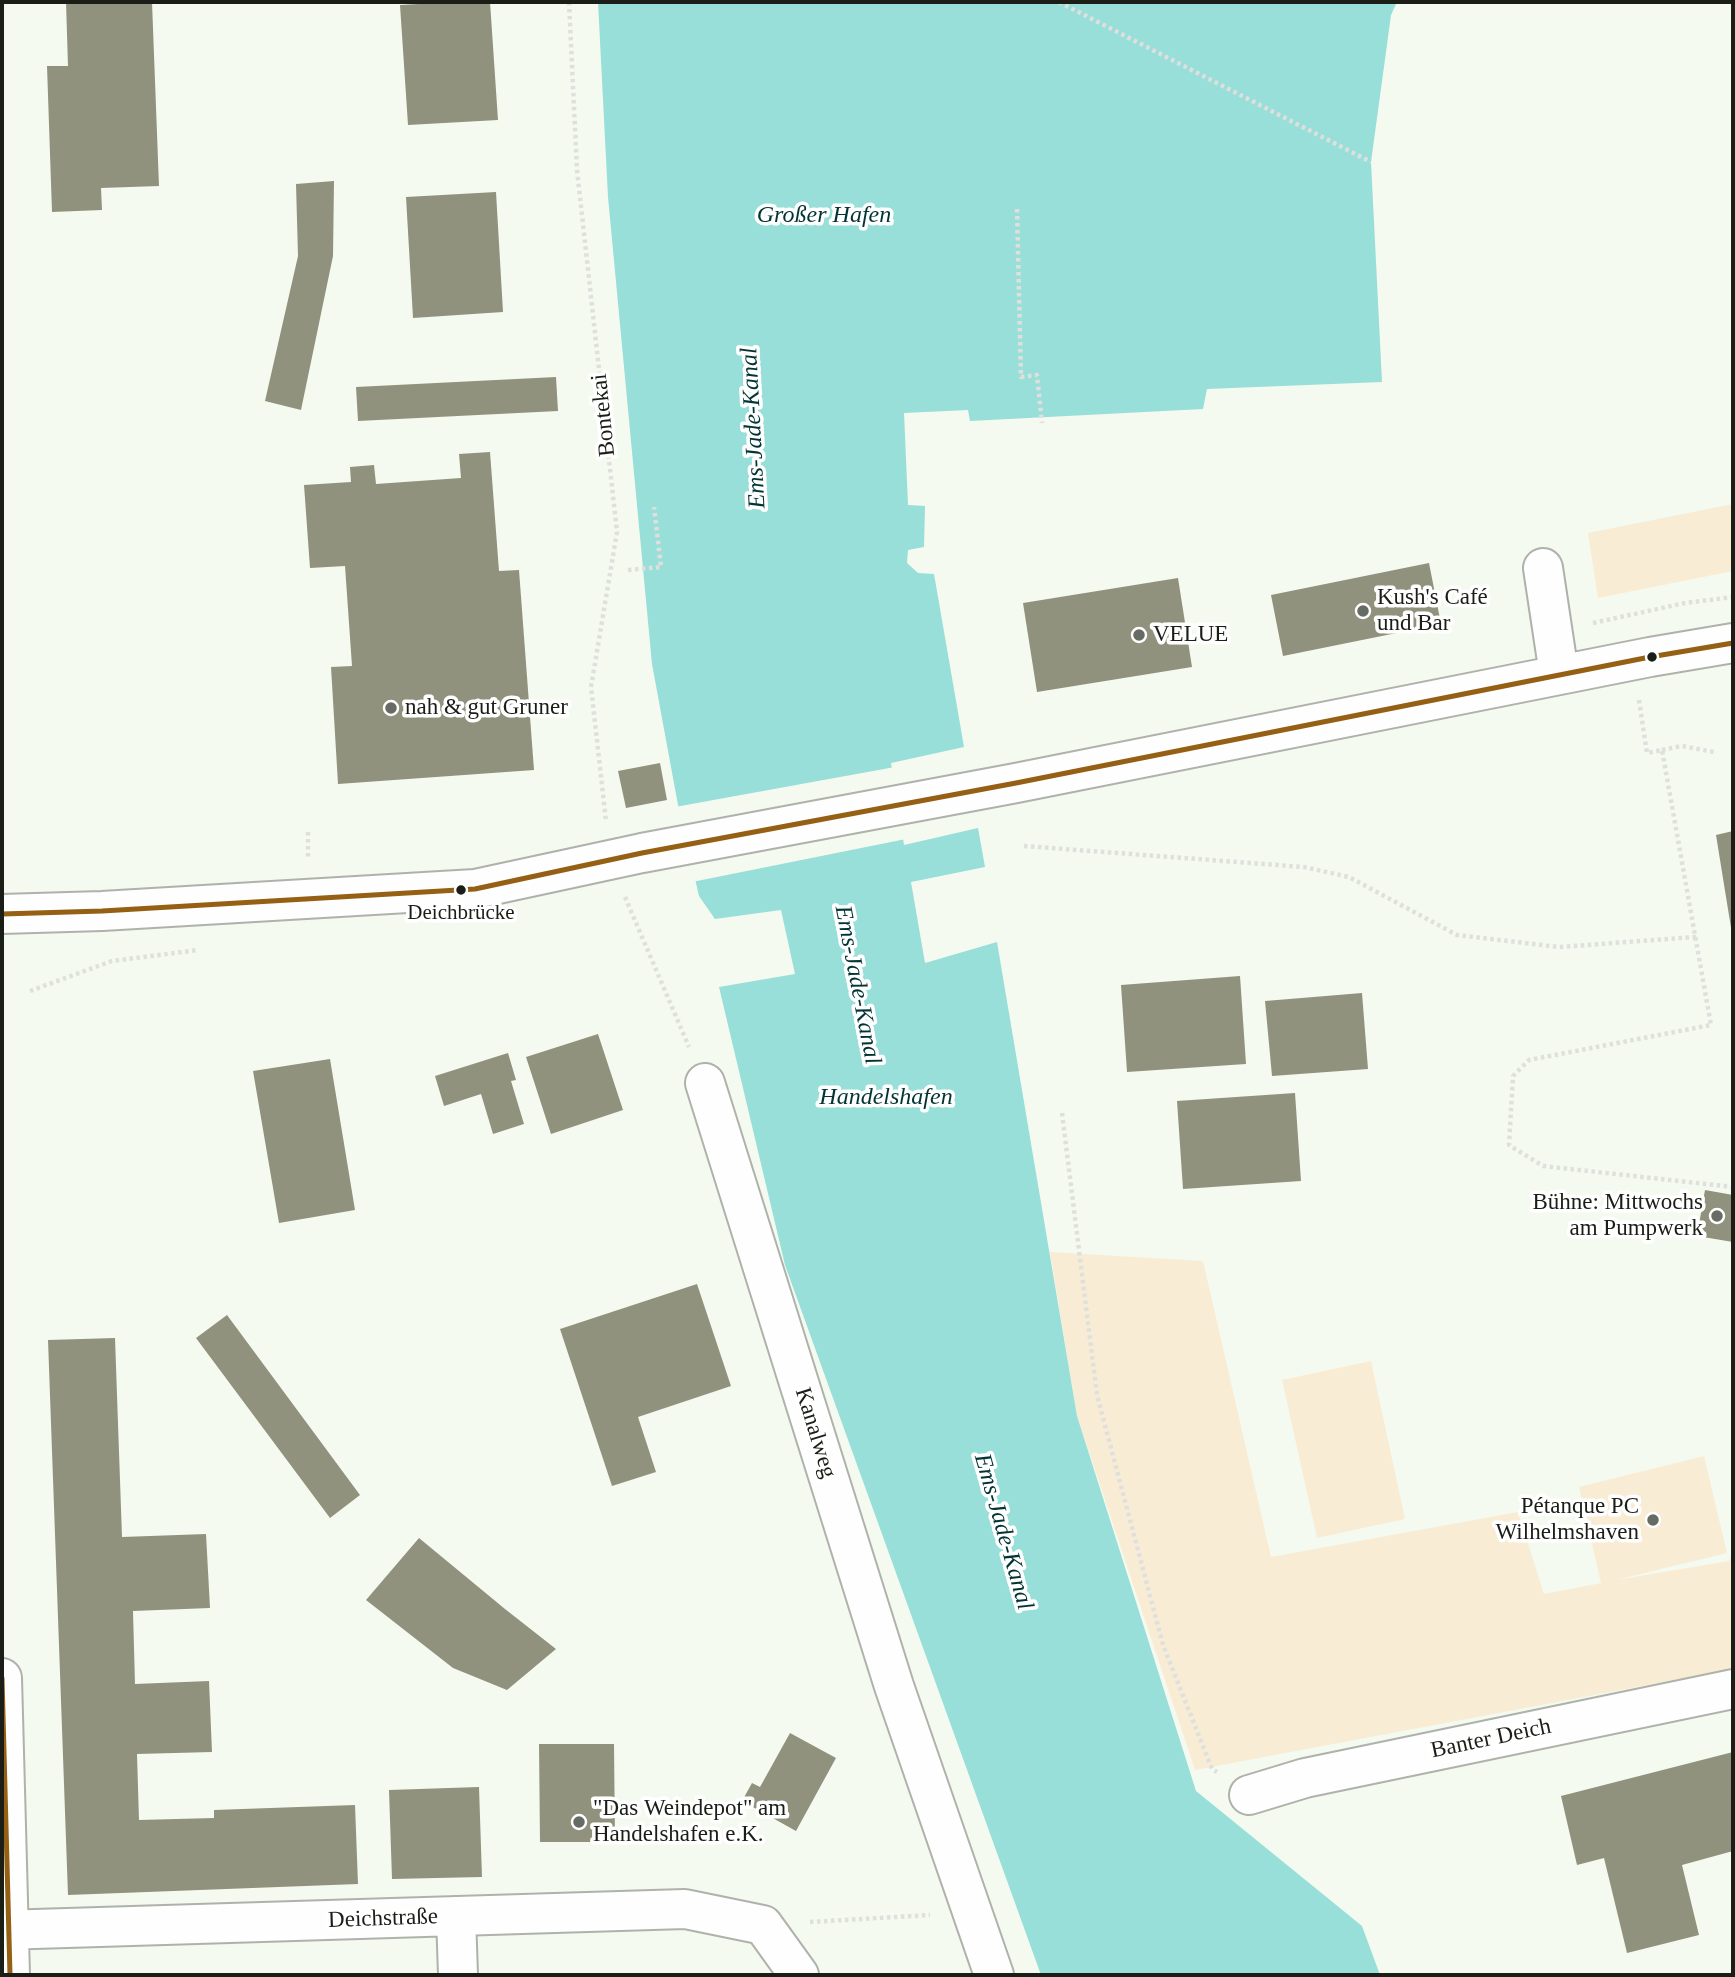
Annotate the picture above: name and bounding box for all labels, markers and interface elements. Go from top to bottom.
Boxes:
water label: Großer Hafen [757,202,891,230]
water label: Ems-Jade-Kanal [735,347,773,509]
street label: Bontekai [586,372,622,458]
place label: Kush's Café und Bar [1377,584,1488,638]
marker: Kush's Café und Bar [1355,603,1371,619]
place label: VELUE [1153,621,1228,649]
marker: VELUE [1131,627,1147,643]
unlabelled marker [1645,650,1659,664]
place label: nah & gut Gruner [405,694,568,722]
marker: nah & gut Gruner [383,700,399,716]
marker: Deichbrücke [454,883,468,897]
place label: Deichbrücke [407,900,515,926]
water label: Ems-Jade-Kanal [827,903,887,1067]
water label: Handelshafen [819,1084,953,1112]
place label: Bühne: Mittwochs am Pumpwerk [1532,1189,1703,1243]
marker: Bühne: Mittwochs am Pumpwerk [1709,1208,1725,1224]
street label: Kanalweg [788,1384,842,1482]
water label: Ems-Jade-Kanal [967,1451,1039,1613]
place label: Pétanque PC Wilhelmshaven [1496,1493,1639,1547]
marker: Pétanque PC Wilhelmshaven [1645,1512,1661,1528]
street label: Banter Deich [1428,1713,1554,1765]
place label: "Das Weindepot" am Handelshafen e.K. [593,1795,786,1849]
marker: "Das Weindepot" am Handelshafen e.K. [571,1814,587,1830]
street label: Deichstraße [328,1903,438,1935]

